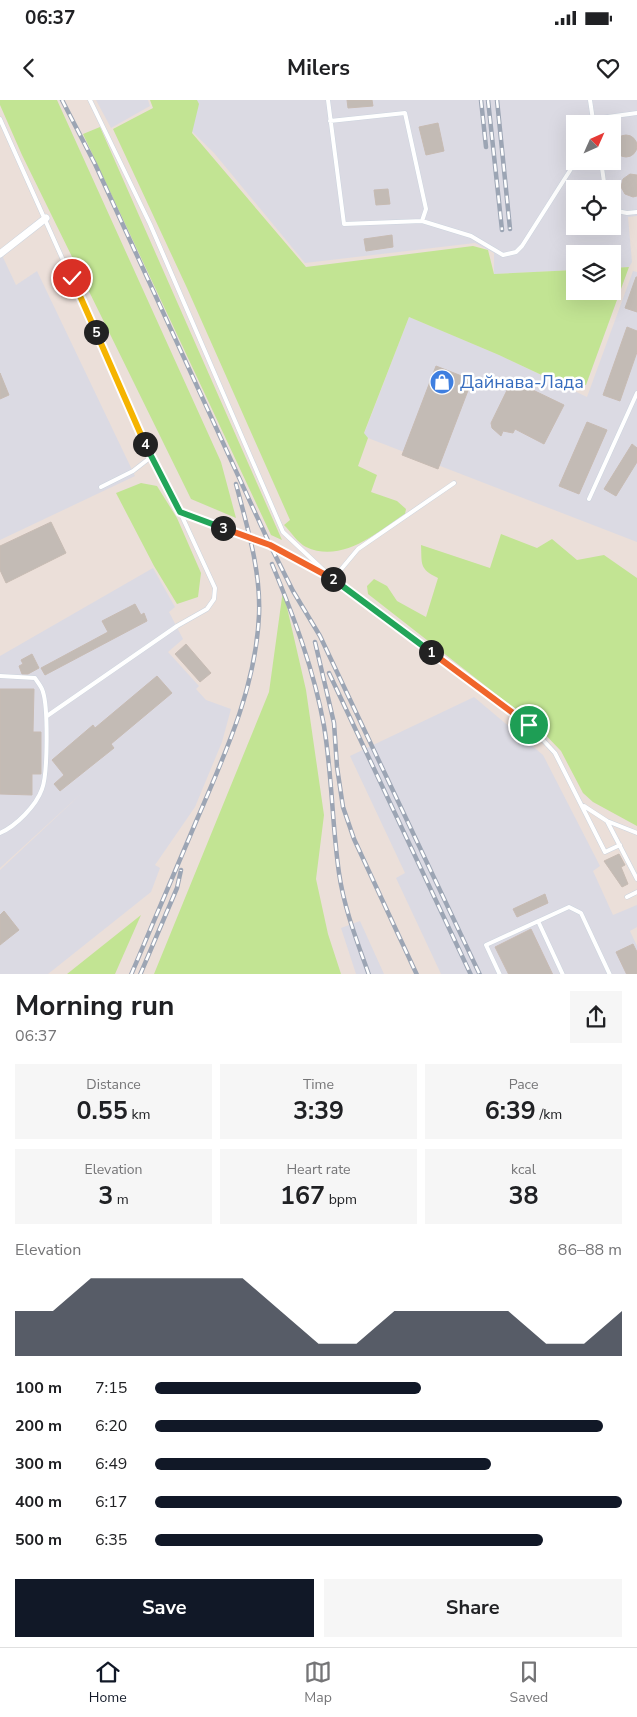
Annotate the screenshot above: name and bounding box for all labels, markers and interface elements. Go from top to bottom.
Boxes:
text: 06:37 [25,5,75,31]
text: Milers [287,53,350,83]
icon: back [15,54,43,82]
icon: heart [594,54,622,82]
north arrow [566,115,621,170]
map controls [566,115,621,300]
button: locate [566,180,621,235]
button: layers [566,245,621,300]
pin [51,257,93,299]
icon: check [58,264,86,292]
pin: 5 [84,320,108,344]
text: 5 [92,323,101,342]
shop icon: Дайнава-Лада [429,369,455,395]
place label: Дайнава-Лада [460,370,584,394]
pin: 4 [132,432,158,456]
text: 4 [141,435,150,454]
pin: 3 [210,516,236,540]
text: 3 [219,519,228,538]
pin: 2 [320,566,346,592]
text: 2 [329,570,338,589]
pin: 1 [418,640,444,664]
text: 1 [427,643,436,662]
pin [508,704,550,746]
icon: arrive [515,711,543,739]
text: Morning run [15,987,174,1025]
button: share [570,991,622,1043]
text: 06:37 [15,1025,57,1047]
text: Distance [86,1075,141,1094]
text: Time [303,1075,334,1094]
text: Pace [509,1075,538,1094]
text: 0.55 [77,1094,128,1128]
text: 3:39 [293,1094,344,1128]
text: 6:39 [485,1094,536,1128]
text: km [128,1105,150,1124]
text: /km [536,1105,562,1124]
text: Elevation [85,1160,142,1179]
text: Heart rate [286,1160,351,1179]
text: kcal [511,1160,536,1179]
text: 3 [98,1179,113,1213]
text: 167 [280,1179,325,1213]
text: 38 [508,1179,539,1213]
text: m [113,1190,129,1209]
text: bpm [325,1190,357,1209]
text: Elevation [15,1239,81,1261]
text: 86–88 m [558,1239,622,1261]
text: 100 m [15,1377,62,1399]
text: 7:15 [95,1377,127,1399]
text: 200 m [15,1415,62,1437]
text: 6:20 [95,1415,127,1437]
text: 300 m [15,1453,62,1475]
text: 6:49 [95,1453,127,1475]
text: 400 m [15,1491,62,1513]
text: 6:17 [95,1491,127,1513]
text: 500 m [15,1529,62,1551]
text: 6:35 [95,1529,127,1551]
button: Save [15,1579,314,1637]
button: Share [324,1579,622,1637]
tab: Home [89,1658,127,1707]
tab: Map [304,1658,332,1707]
tab: Saved [510,1658,548,1707]

